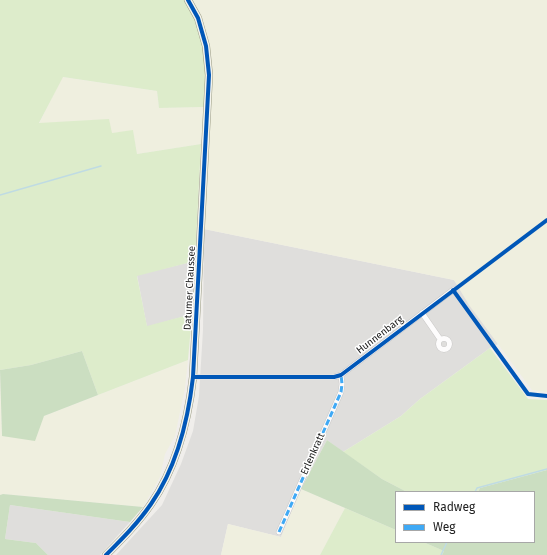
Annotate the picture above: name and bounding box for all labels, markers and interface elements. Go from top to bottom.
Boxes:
street label: Datumer Chaussee [182,245,198,331]
street label: Hunnenbarg [354,313,406,357]
street label: Erlenkratt [298,431,328,477]
legend [395,491,535,543]
text: Radweg [433,500,475,514]
text: Weg [433,520,456,534]

